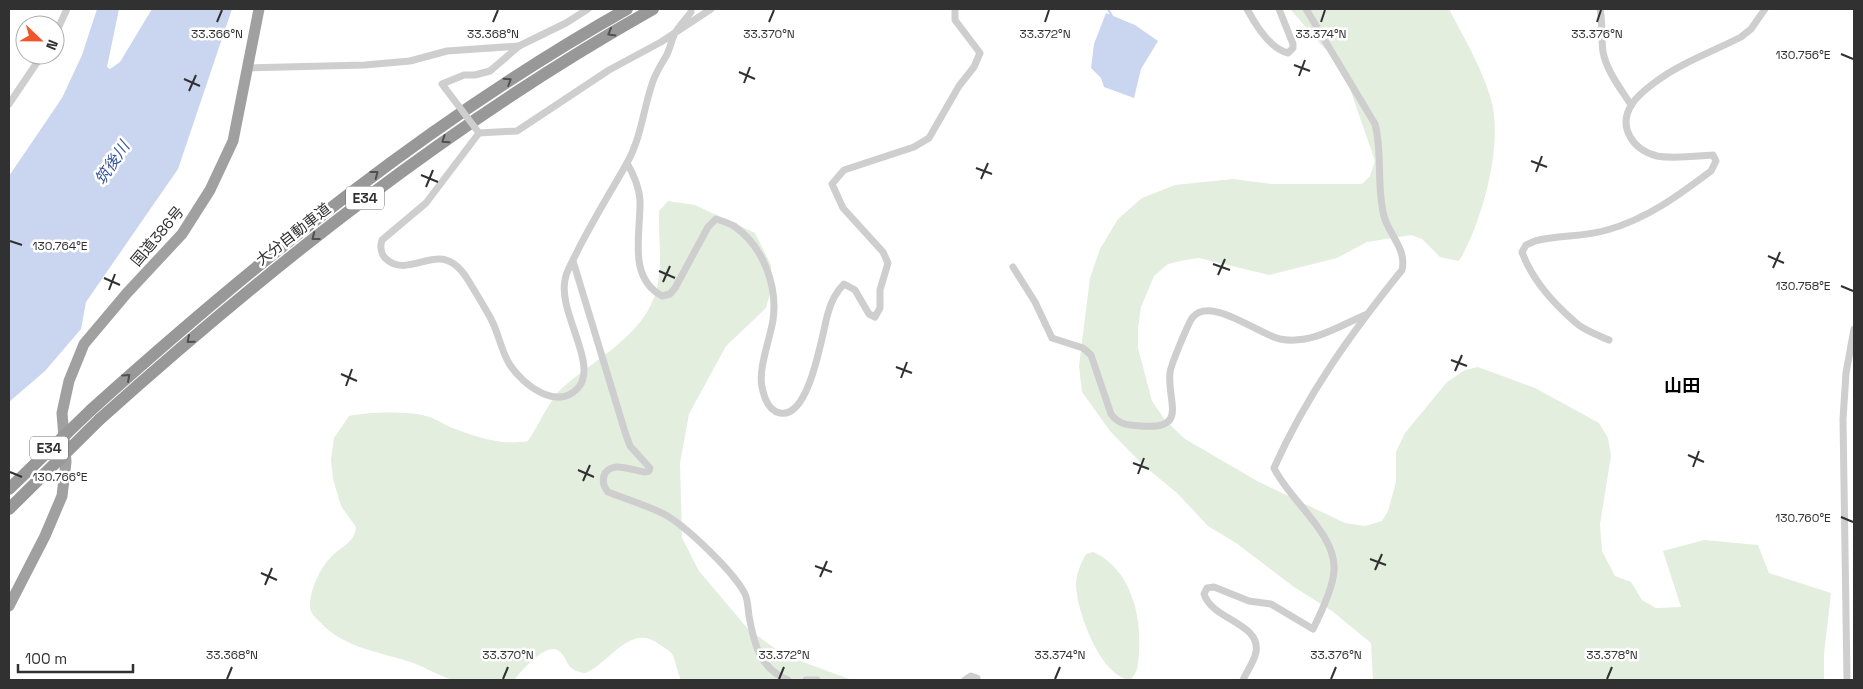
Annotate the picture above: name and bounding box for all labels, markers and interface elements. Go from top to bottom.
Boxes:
north arrow [15,15,65,65]
text: 33.366°N [191,26,243,42]
text: 33.368°N [467,26,519,42]
one-way arrow [607,26,616,36]
text: 33.370°N [743,26,795,42]
text: 33.372°N [1019,26,1071,42]
text: 33.374°N [1296,26,1346,42]
text: 33.376°N [1571,26,1623,42]
text: N [42,37,62,53]
text: 130.756°E [1775,47,1831,63]
one-way arrow [502,78,512,87]
one-way arrow [441,134,451,143]
water label: 筑後川 [90,136,135,189]
one-way arrow [369,171,379,180]
road number: E34 [346,187,384,210]
street label: 大分自動車道 [252,199,334,269]
street label: 国道386号 [126,202,188,270]
one-way arrow [311,231,321,240]
text: 130.764°E [32,238,88,254]
text: 130.758°E [1775,278,1831,294]
one-way arrow [186,334,195,343]
one-way arrow [122,374,131,383]
district label: 山田 [1664,374,1700,397]
road number: E34 [30,436,68,459]
text: 130.766°E [32,469,88,485]
text: 130.760°E [1775,510,1831,526]
scale bar [18,642,132,674]
text: 33.368°N [206,647,258,663]
text: 33.370°N [482,647,534,663]
text: 33.372°N [758,647,810,663]
text: 33.374°N [1035,647,1085,663]
text: 33.376°N [1310,647,1362,663]
text: 33.378°N [1586,647,1638,663]
text: 100 m [25,649,67,668]

